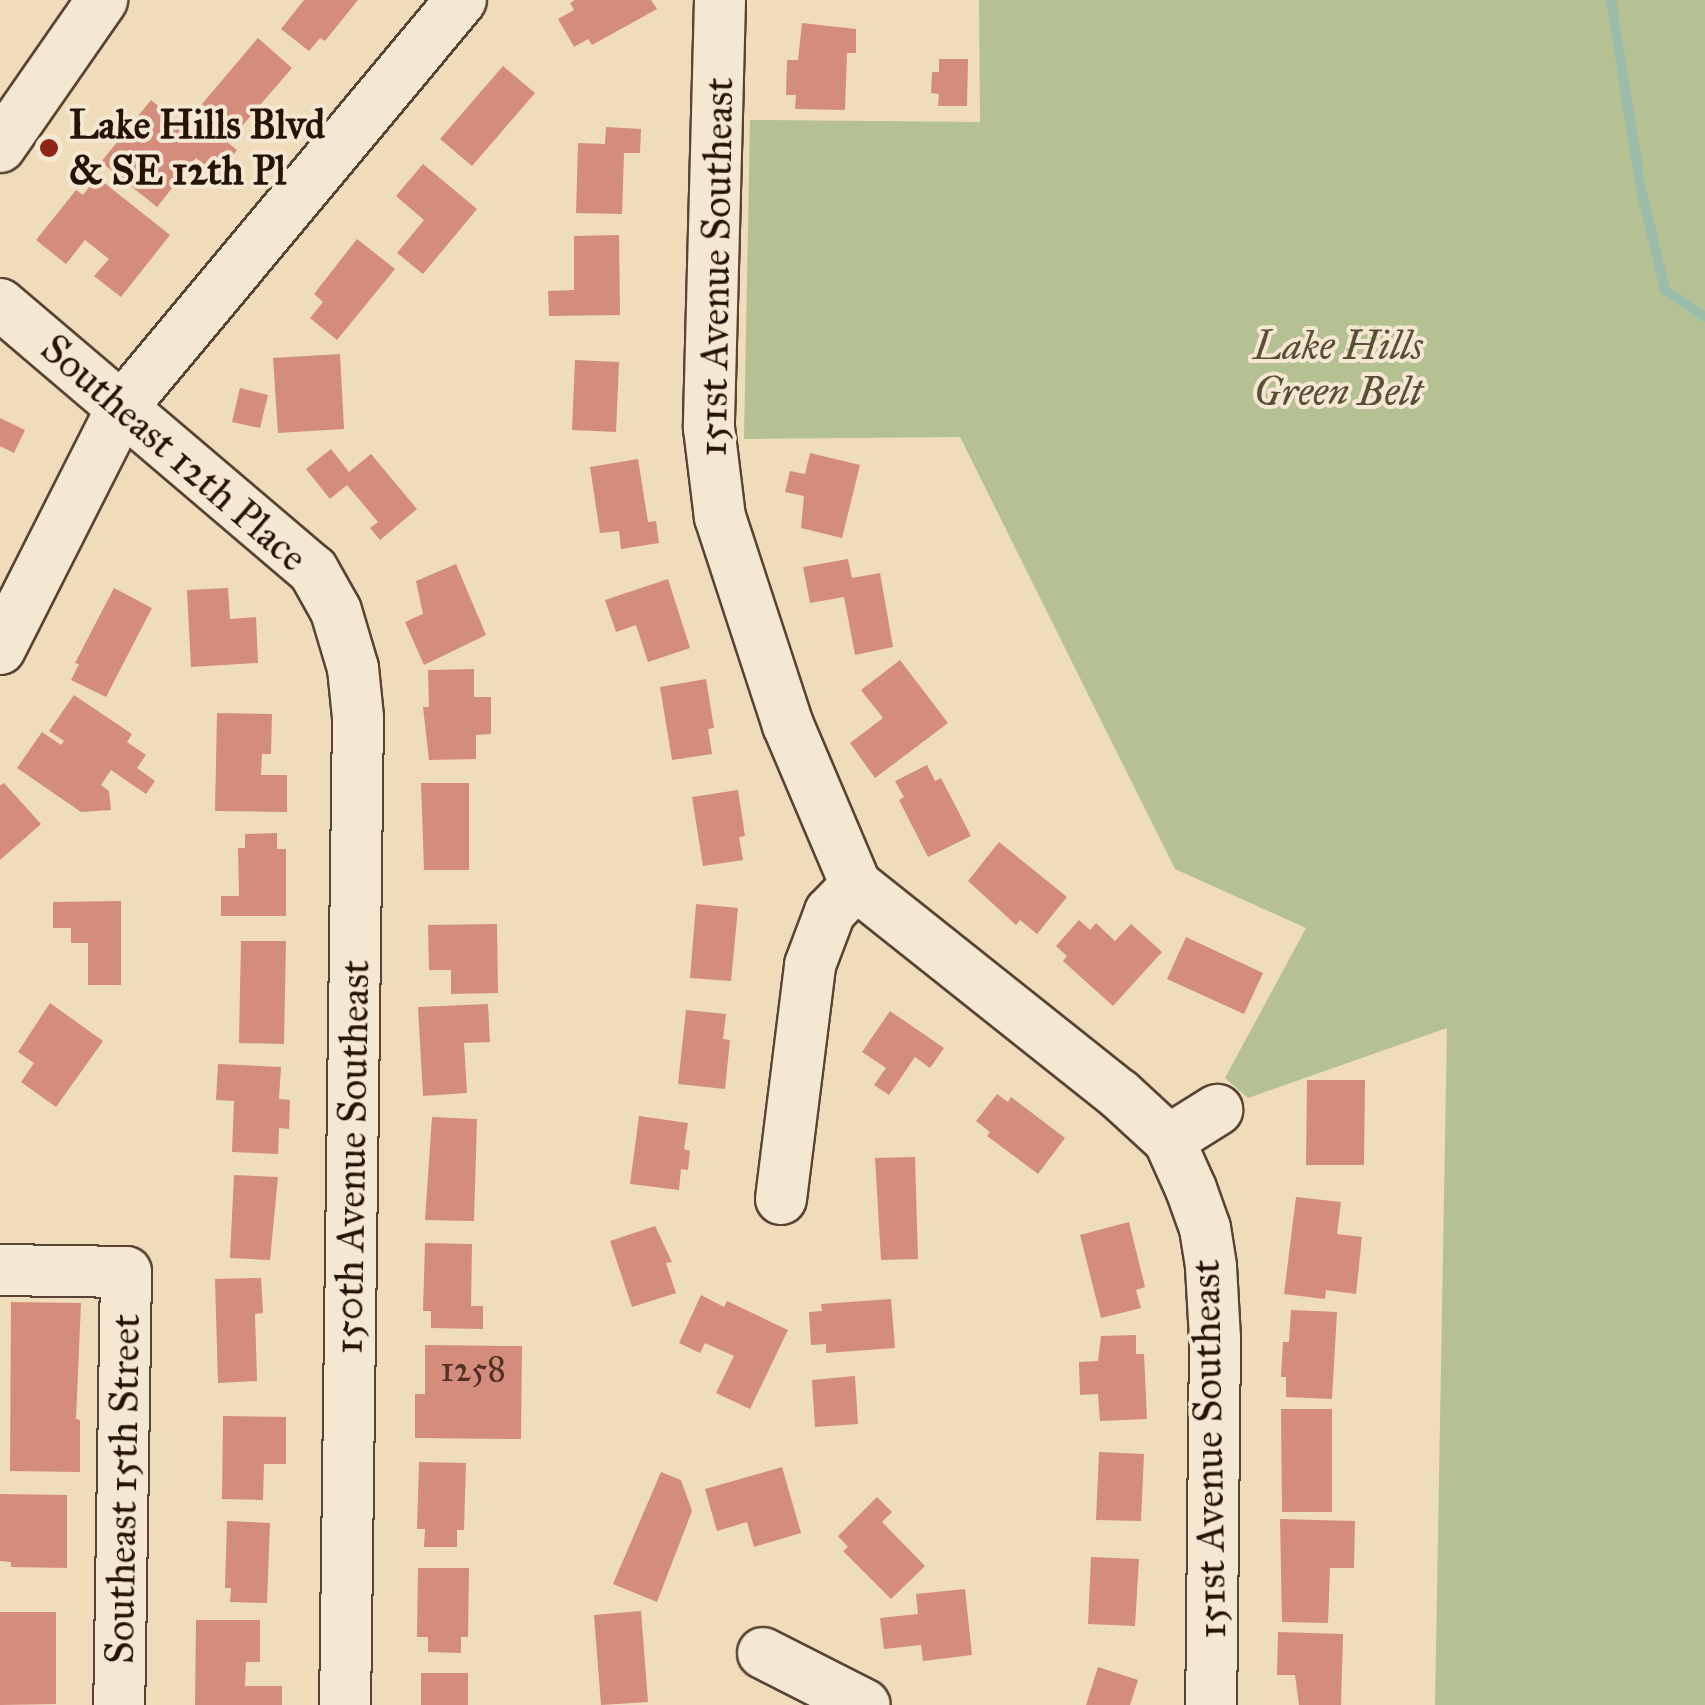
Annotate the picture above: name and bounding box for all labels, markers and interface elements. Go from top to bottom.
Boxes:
street label: 151st Avenue Southeast [689,77,743,457]
place label: Lake Hills Blvd & SE 12th Pl [69,101,325,195]
marker: Lake Hills Blvd & SE 12th Pl [38,137,60,159]
park label: Lake Hills Green Belt [1253,322,1423,416]
street label: Southeast 12th Place [31,324,317,582]
street label: 150th Avenue Southeast [325,959,379,1355]
street label: 151st Avenue Southeast [1182,1259,1236,1639]
street label: Southeast 15th Street [96,1313,150,1665]
house number: 1258 [440,1349,506,1391]

